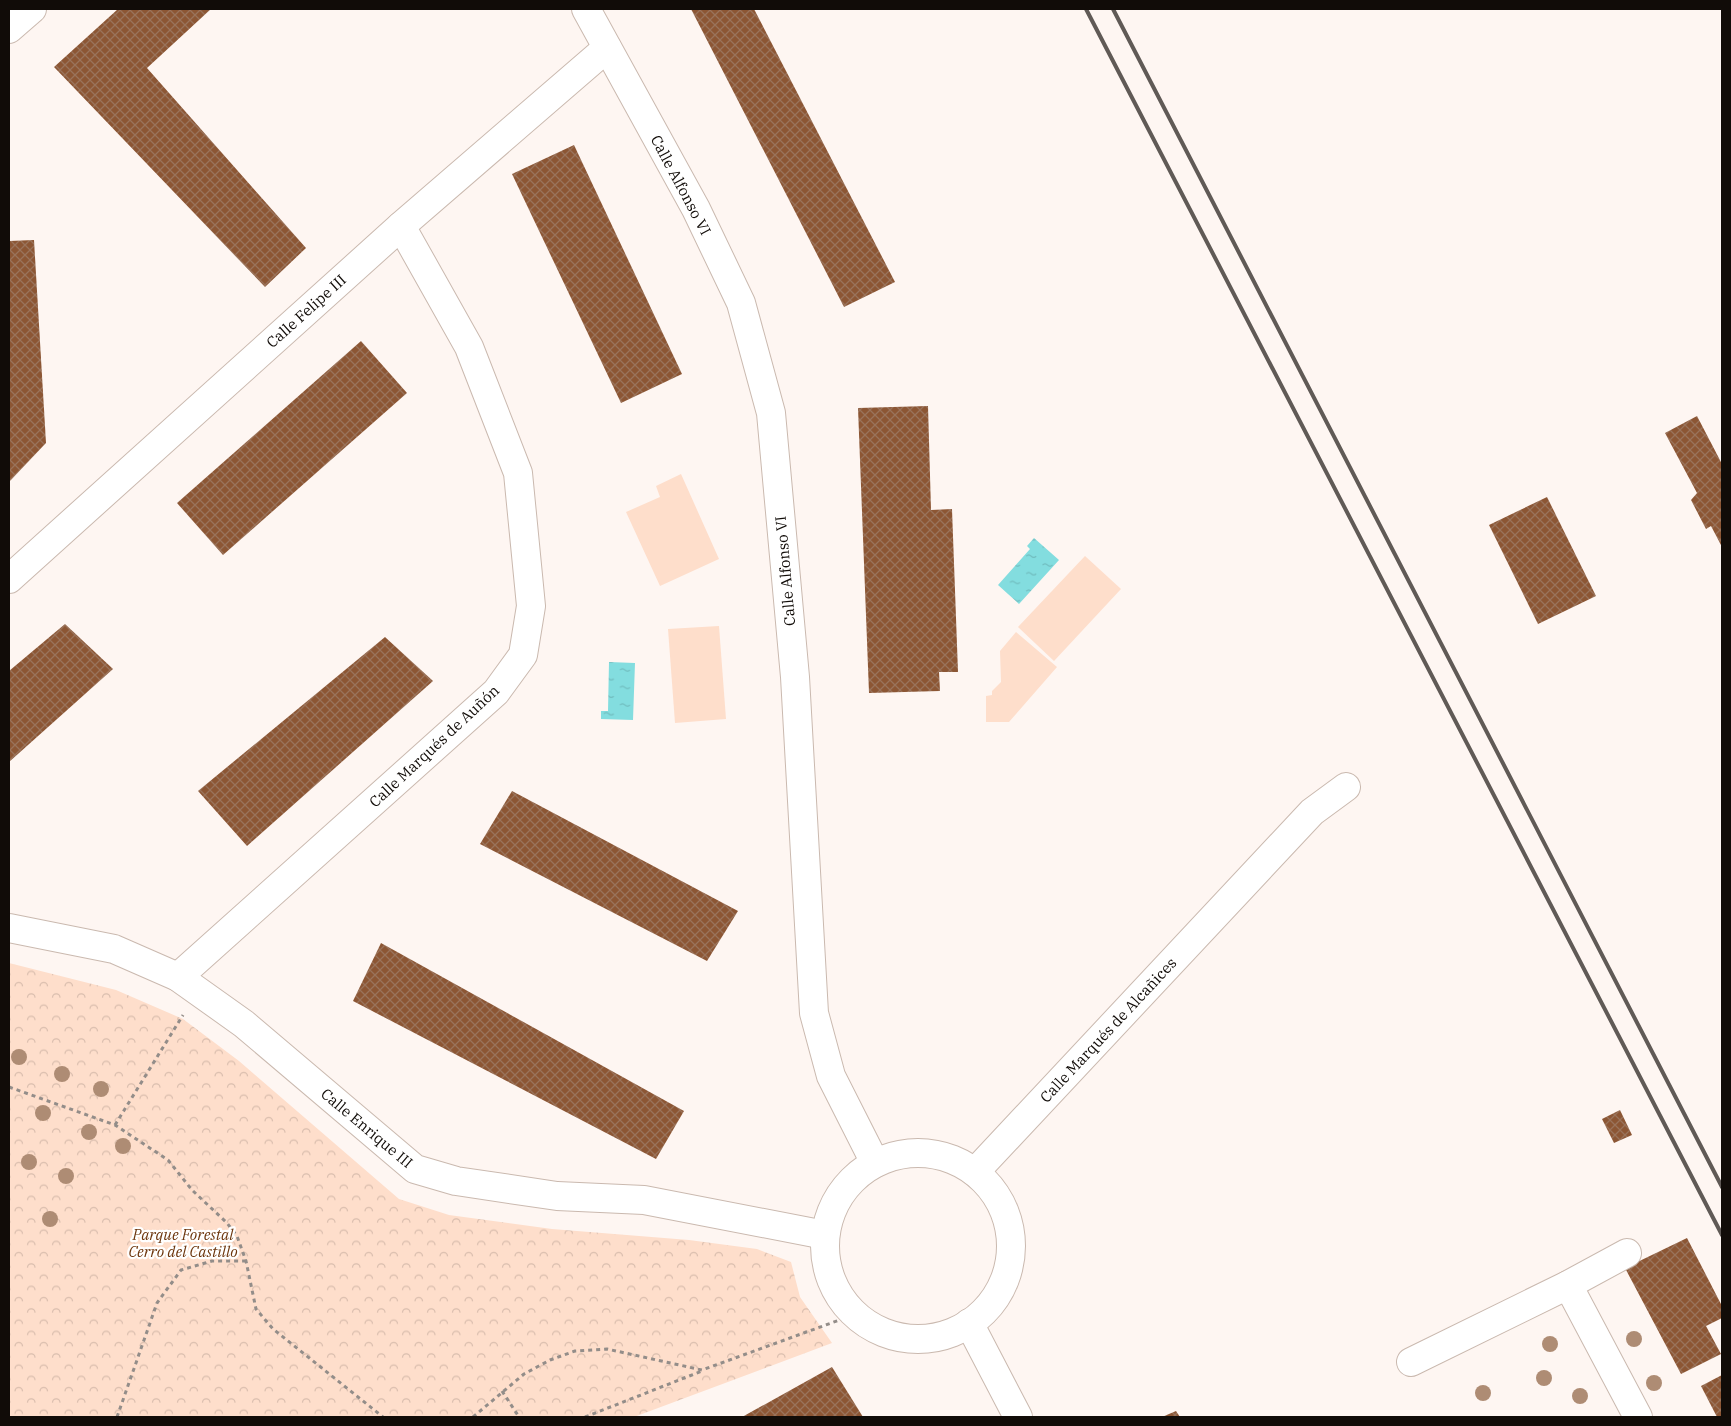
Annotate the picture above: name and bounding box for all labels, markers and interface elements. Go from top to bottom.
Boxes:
street label: Calle Alfonso VI [647,132,715,238]
street label: Calle Felipe III [262,270,350,352]
street label: Calle Alfonso VI [771,515,799,627]
street label: Calle Marqués de Auñón [365,681,503,811]
street label: Calle Marqués de Alcañices [1036,953,1180,1107]
street label: Calle Enrique III [317,1084,417,1172]
park label: Parque Forestal Cerro del Castillo [128,1225,238,1261]

